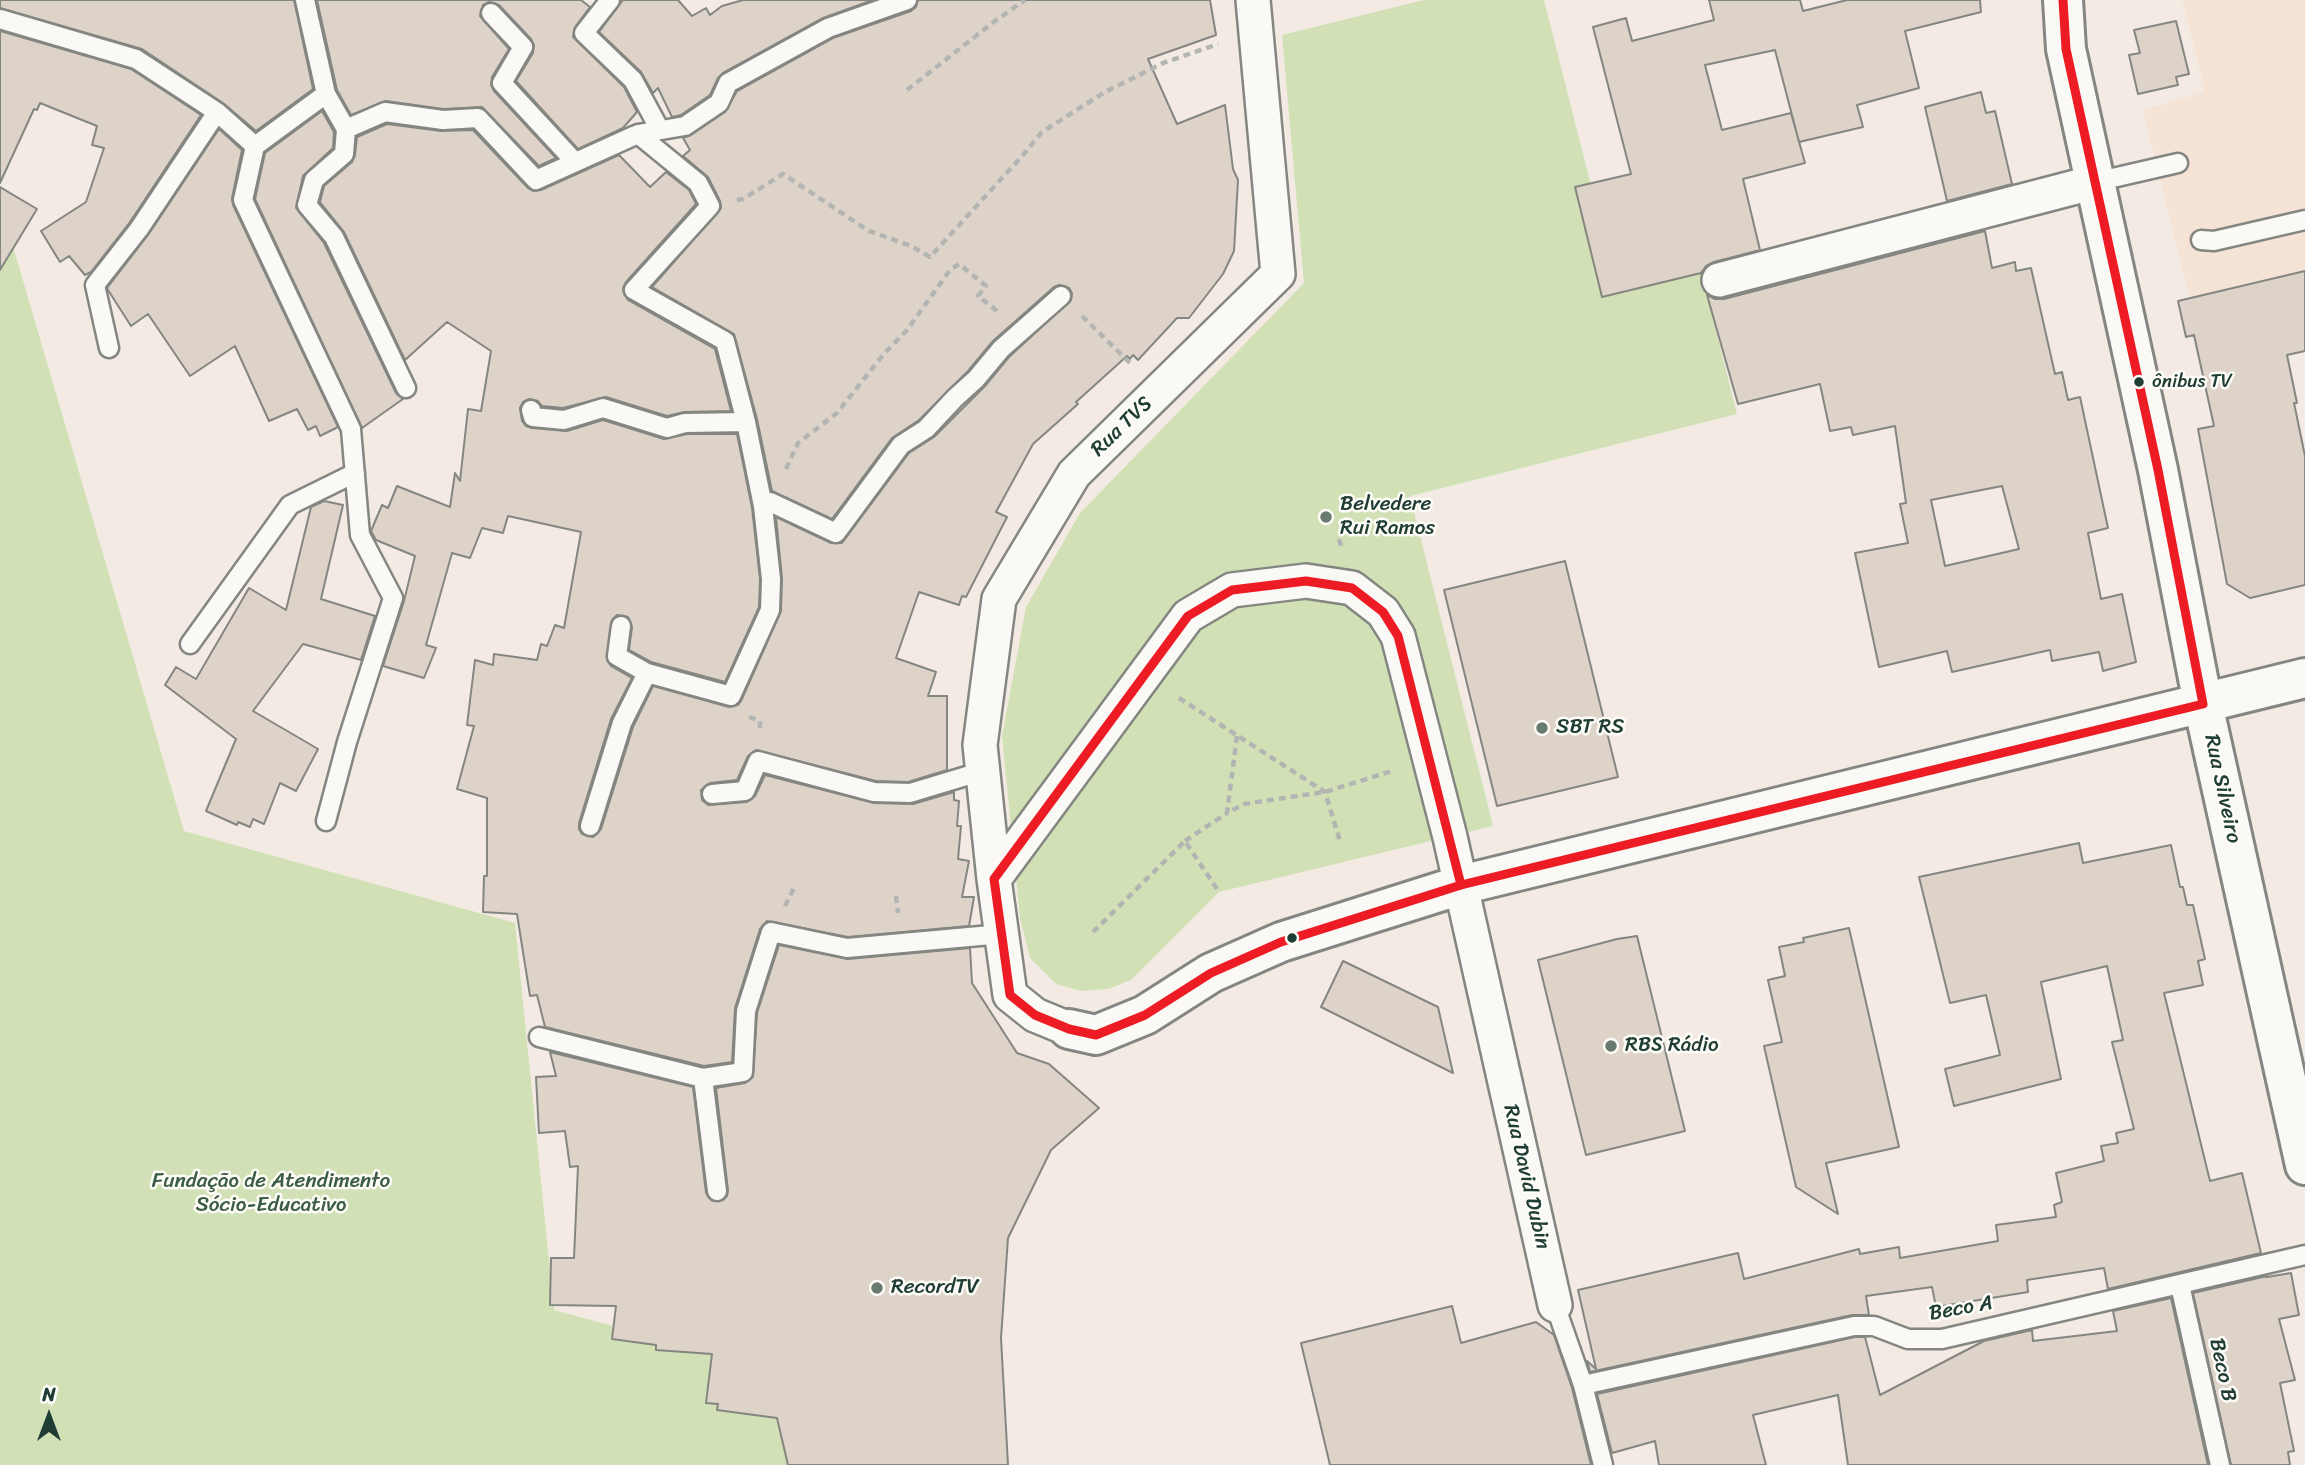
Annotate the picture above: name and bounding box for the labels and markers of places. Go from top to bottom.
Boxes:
place label: ônibus TV [2152,371,2232,393]
marker: ônibus TV [2132,375,2146,389]
place label: Belvedere Rui Ramos [1340,492,1435,542]
marker: Belvedere Rui Ramos [1318,509,1334,525]
place label: SBT RS [1556,715,1624,741]
marker: SBT RS [1534,720,1550,736]
unlabelled marker [1285,931,1299,945]
place label: RBS Rádio [1625,1033,1719,1059]
marker: RBS Rádio [1603,1038,1619,1054]
place label: RecordTV [891,1275,979,1301]
marker: RecordTV [869,1280,885,1296]

